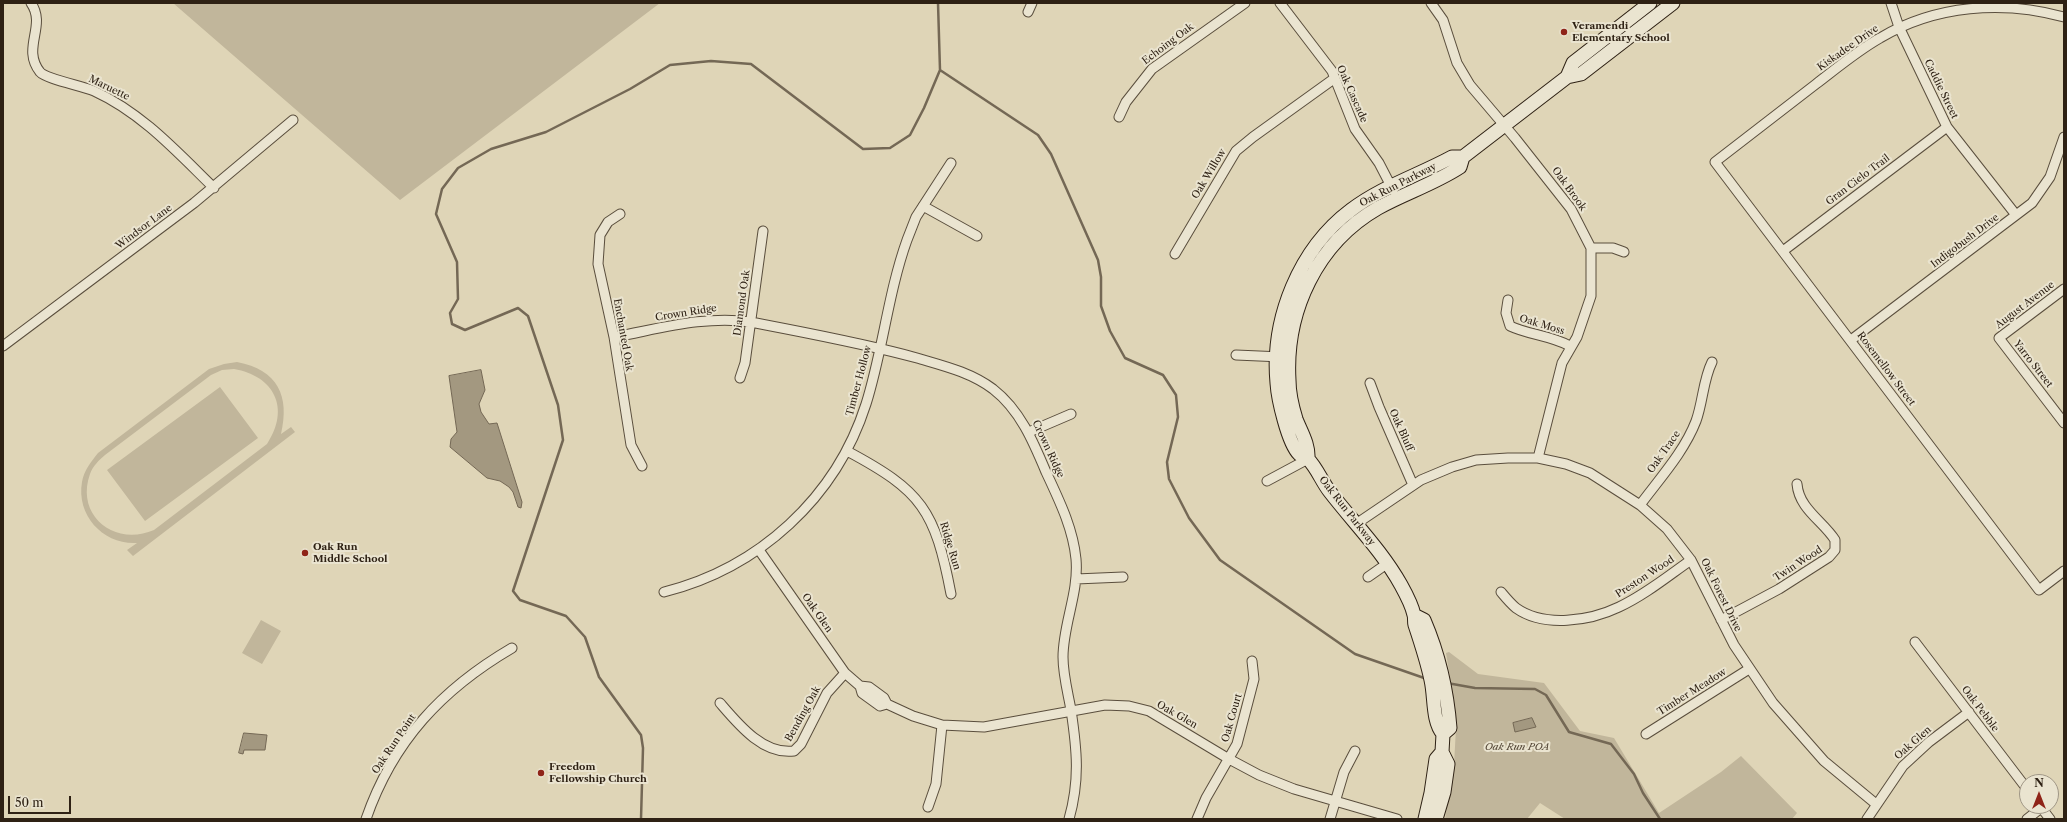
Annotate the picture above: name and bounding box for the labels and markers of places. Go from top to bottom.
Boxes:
place label: Veramendi Elementary School [1572,20,1670,44]
marker: Veramendi Elementary School [1559,27,1569,37]
place label: Oak Run Middle School [313,541,388,564]
marker: Oak Run Middle School [300,548,310,558]
place label: Freedom Fellowship Church [549,761,647,784]
marker: Freedom Fellowship Church [536,768,546,778]

